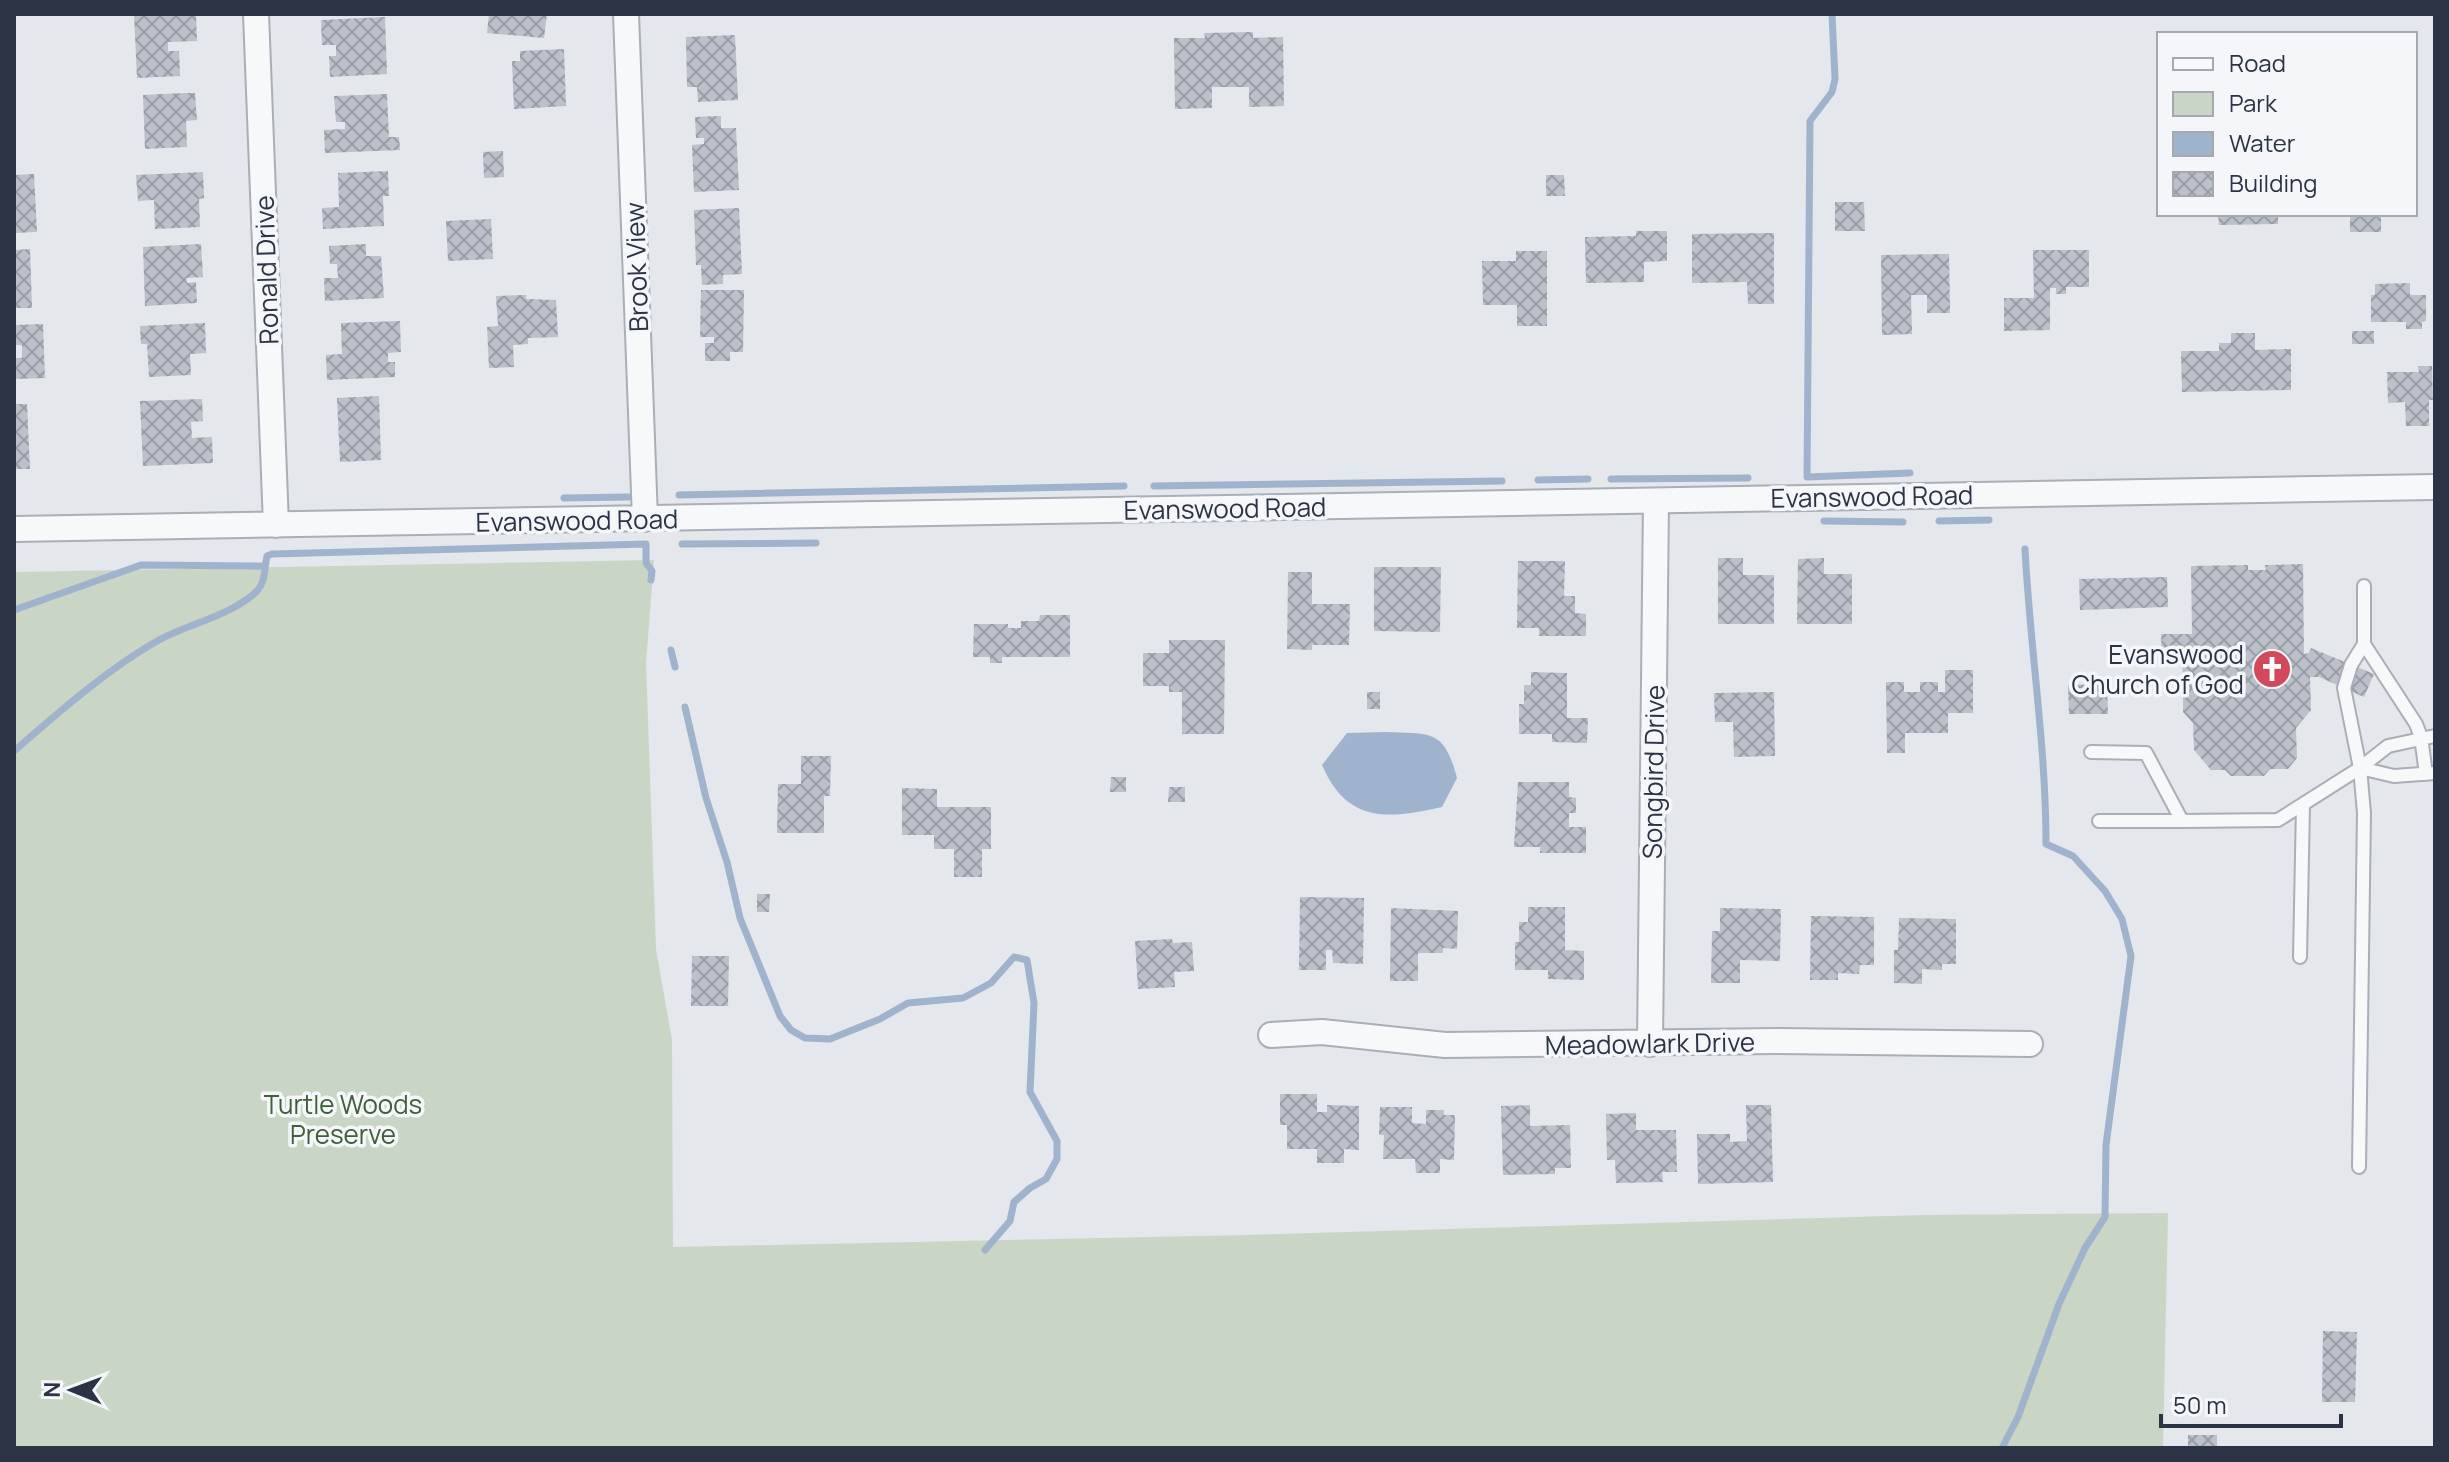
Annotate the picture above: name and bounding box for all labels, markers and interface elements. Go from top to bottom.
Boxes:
legend [2157,32,2417,216]
text: Road [2229,46,2286,79]
text: Park [2229,86,2278,119]
text: Water [2229,126,2296,159]
text: Building [2229,166,2317,199]
street label: Ronald Drive [245,195,287,345]
street label: Brook View [616,201,656,332]
street label: Evanswood Road [1770,476,1974,516]
street label: Evanswood Road [1123,488,1327,528]
street label: Evanswood Road [475,500,679,540]
place label: Evanswood Church of God [2071,636,2244,702]
church icon: Evanswood Church of God [2251,648,2293,690]
street label: Songbird Drive [1633,685,1673,859]
street label: Meadowlark Drive [1545,1023,1755,1063]
park label: Turtle Woods Preserve [264,1086,422,1152]
north arrow [32,1350,112,1430]
scale bar [2161,1378,2341,1428]
text: N [37,1381,67,1398]
text: 50 m [2173,1388,2227,1421]

